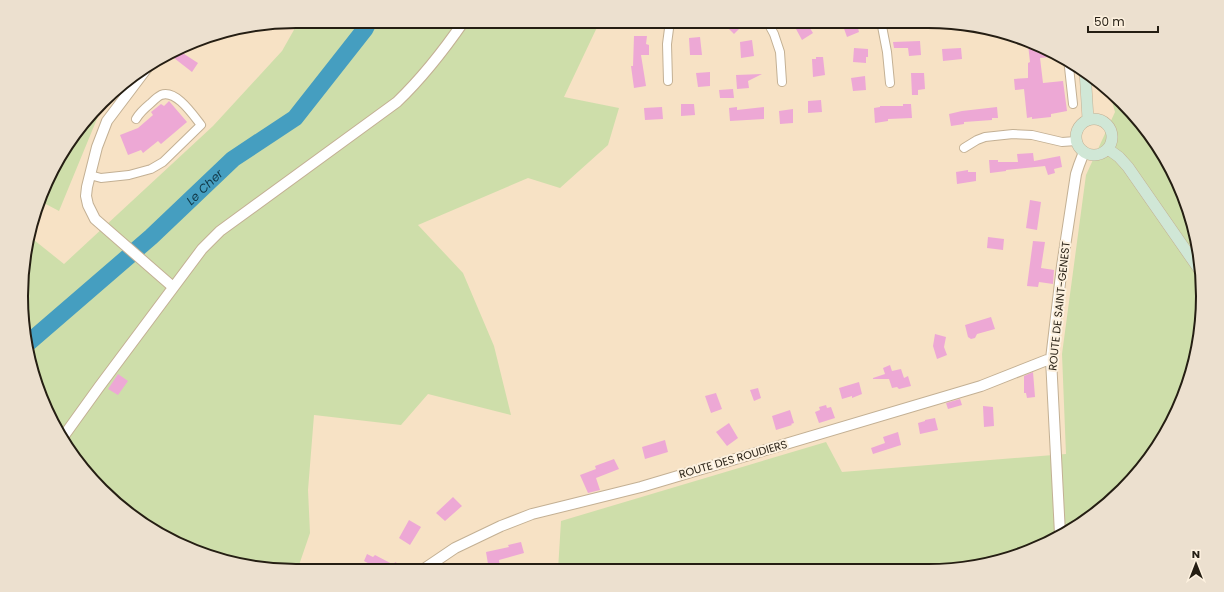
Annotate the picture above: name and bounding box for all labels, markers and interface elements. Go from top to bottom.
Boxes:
scale bar [1088,8,1158,34]
text: 50 m [1094,13,1125,30]
water label: Le Cher [182,164,227,208]
street label: ROUTE DE SAINT-GENEST [1044,240,1074,371]
street label: ROUTE DES ROUDIERS [677,436,789,482]
north arrow [1176,544,1216,584]
text: N [1192,546,1200,562]

